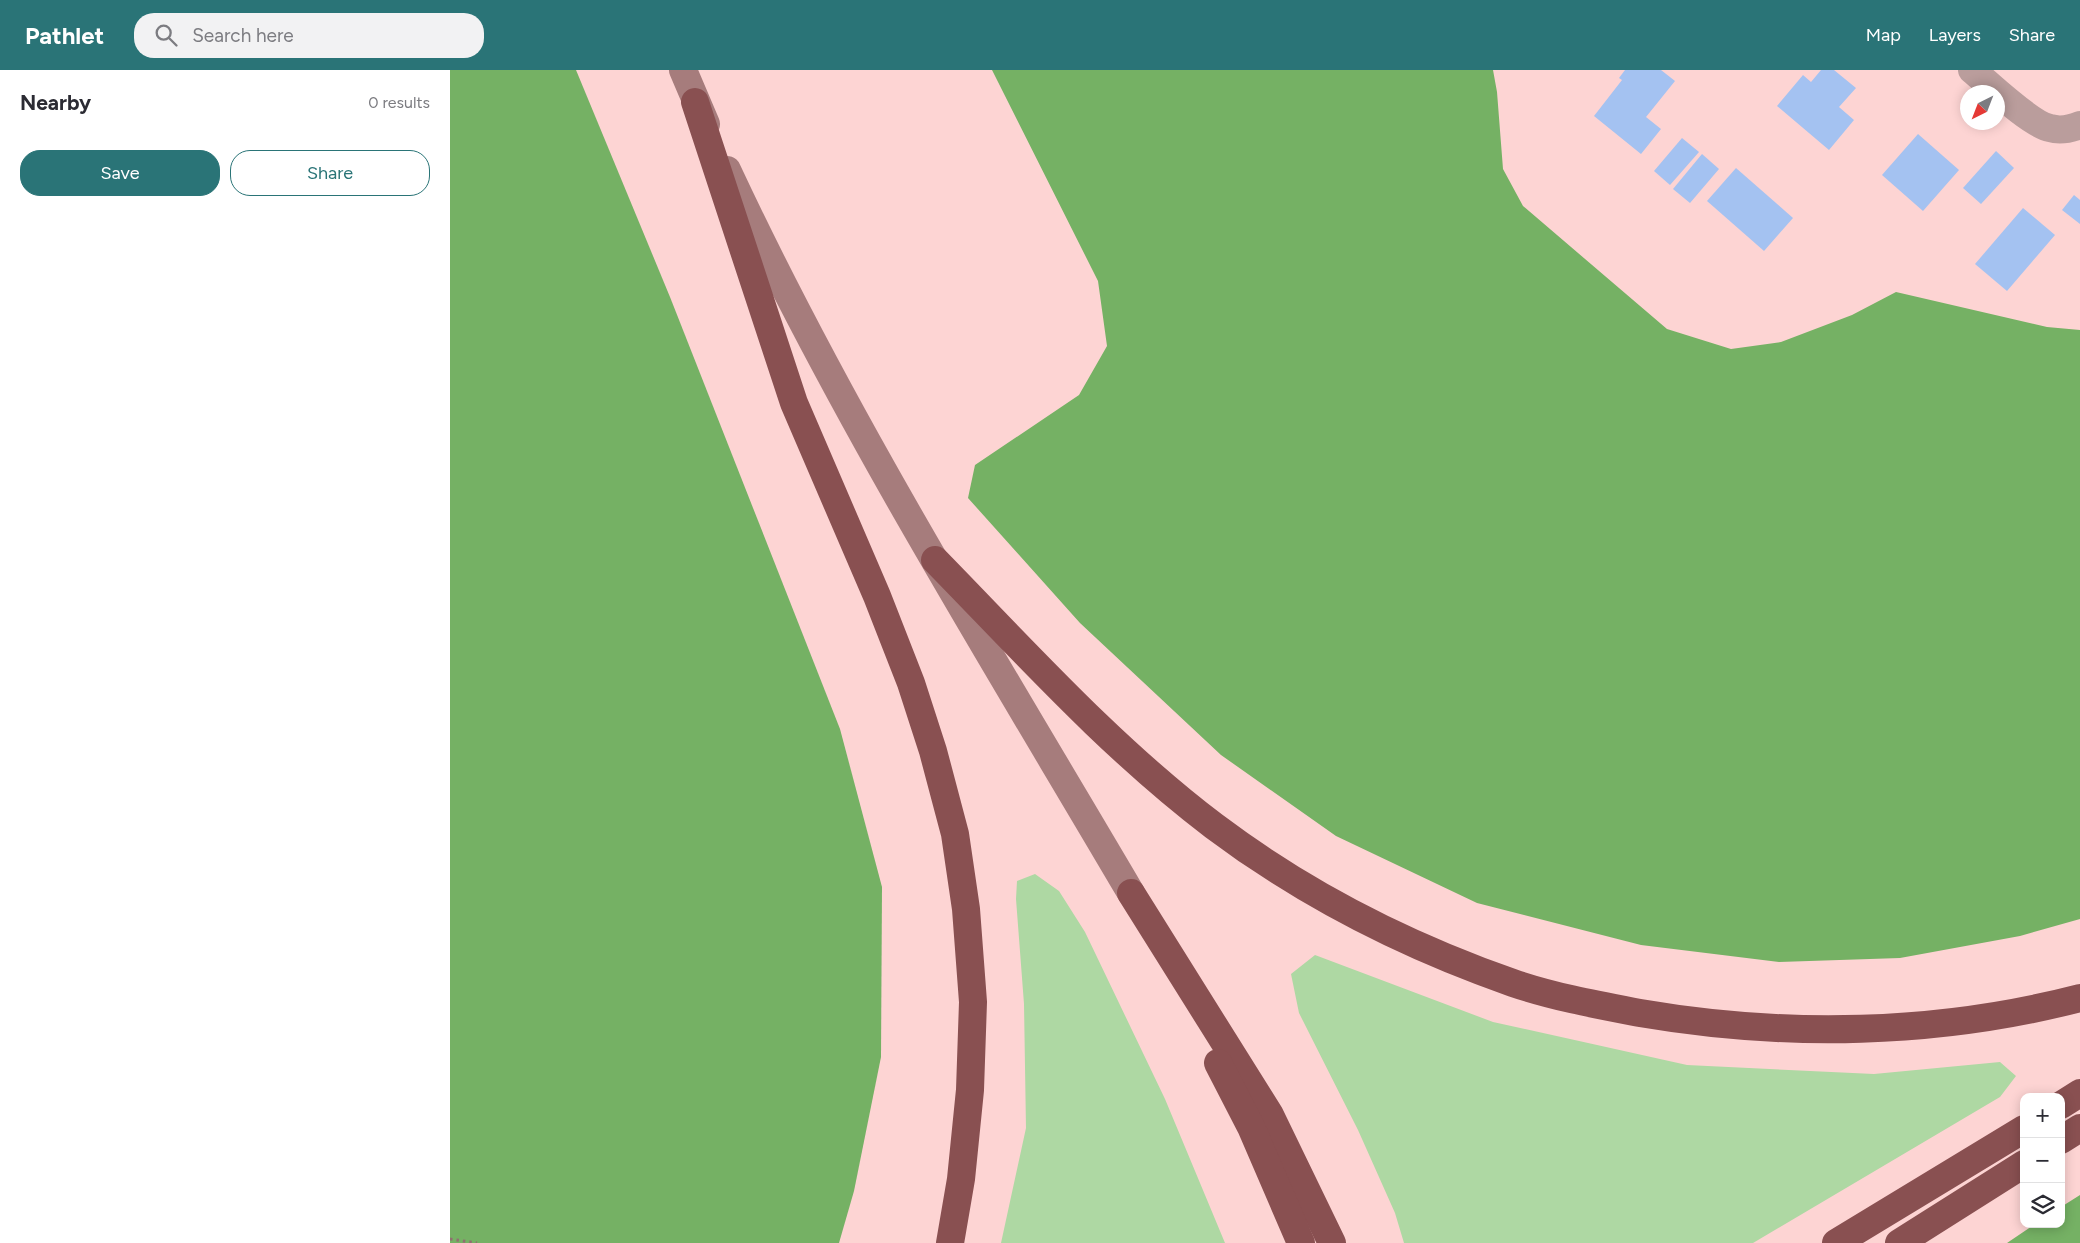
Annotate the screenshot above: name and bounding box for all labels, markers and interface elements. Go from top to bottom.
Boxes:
search box [134,13,484,58]
text: Pathlet [25,21,104,50]
icon: search [152,21,180,49]
text: Search here [192,24,294,47]
text: Map [1866,24,1901,46]
text: Layers [1929,24,1981,46]
text: Share [2009,24,2055,46]
north arrow [1960,85,2005,130]
text: Nearby [20,90,91,115]
text: 0 results [368,93,430,112]
button: Save [20,150,220,196]
button: Share [230,150,430,196]
map controls [2020,1093,2065,1228]
button: + [2020,1093,2065,1138]
button: − [2020,1138,2065,1183]
button: layers [2020,1183,2065,1228]

